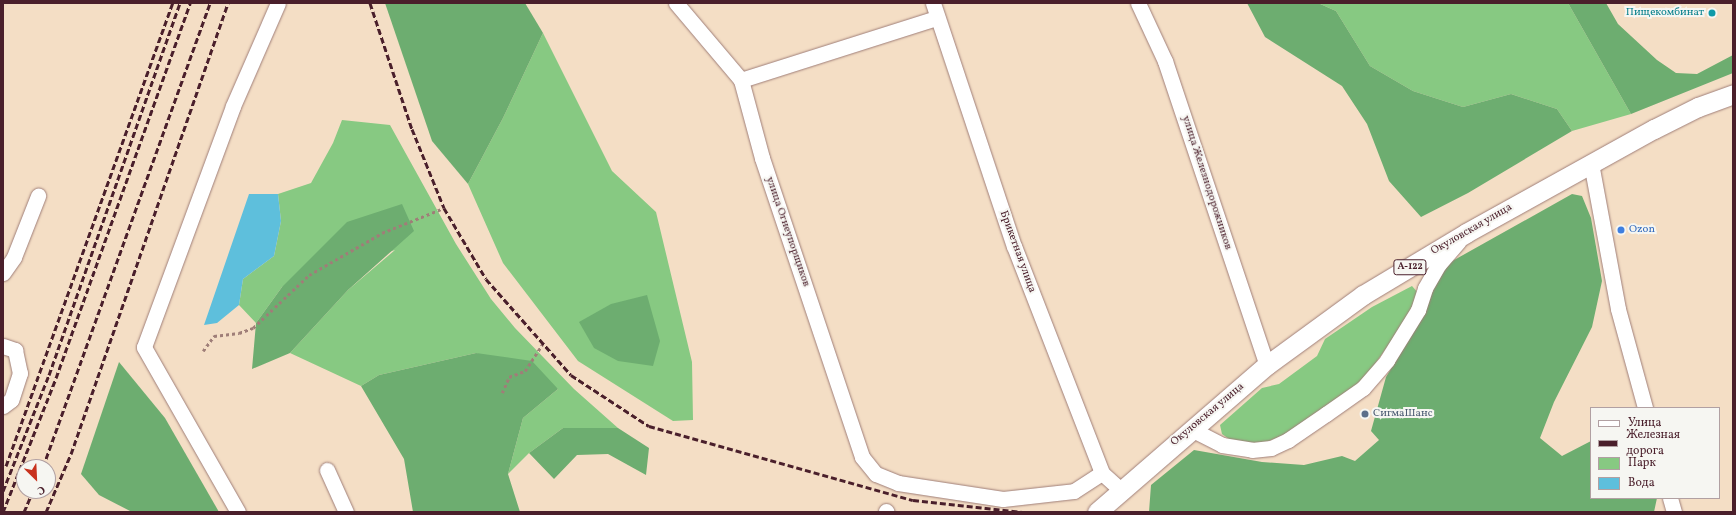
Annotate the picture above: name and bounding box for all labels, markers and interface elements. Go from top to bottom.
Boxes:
place label: Пищекомбинат [1626,6,1704,20]
marker: Пищекомбинат [1707,8,1717,18]
street label: улица Железнодорожников [1178,114,1234,252]
street label: улица Огнеупорщиков [762,175,812,289]
street label: Окуловская улица [1429,201,1515,259]
street label: Брикетная улица [996,209,1038,295]
place label: Ozon [1629,223,1655,237]
marker: Ozon [1616,225,1626,235]
road number: А-122 [1393,259,1427,275]
street label: Окуловская улица [1169,380,1247,450]
place label: СигмаШанс [1373,407,1433,421]
legend [1590,407,1720,499]
marker: СигмаШанс [1360,409,1370,419]
text: Улица [1628,415,1661,431]
text: Железная дорога [1626,427,1680,459]
text: Парк [1628,455,1656,471]
north arrow [16,459,56,499]
text: Вода [1628,475,1655,491]
text: С [34,481,47,498]

